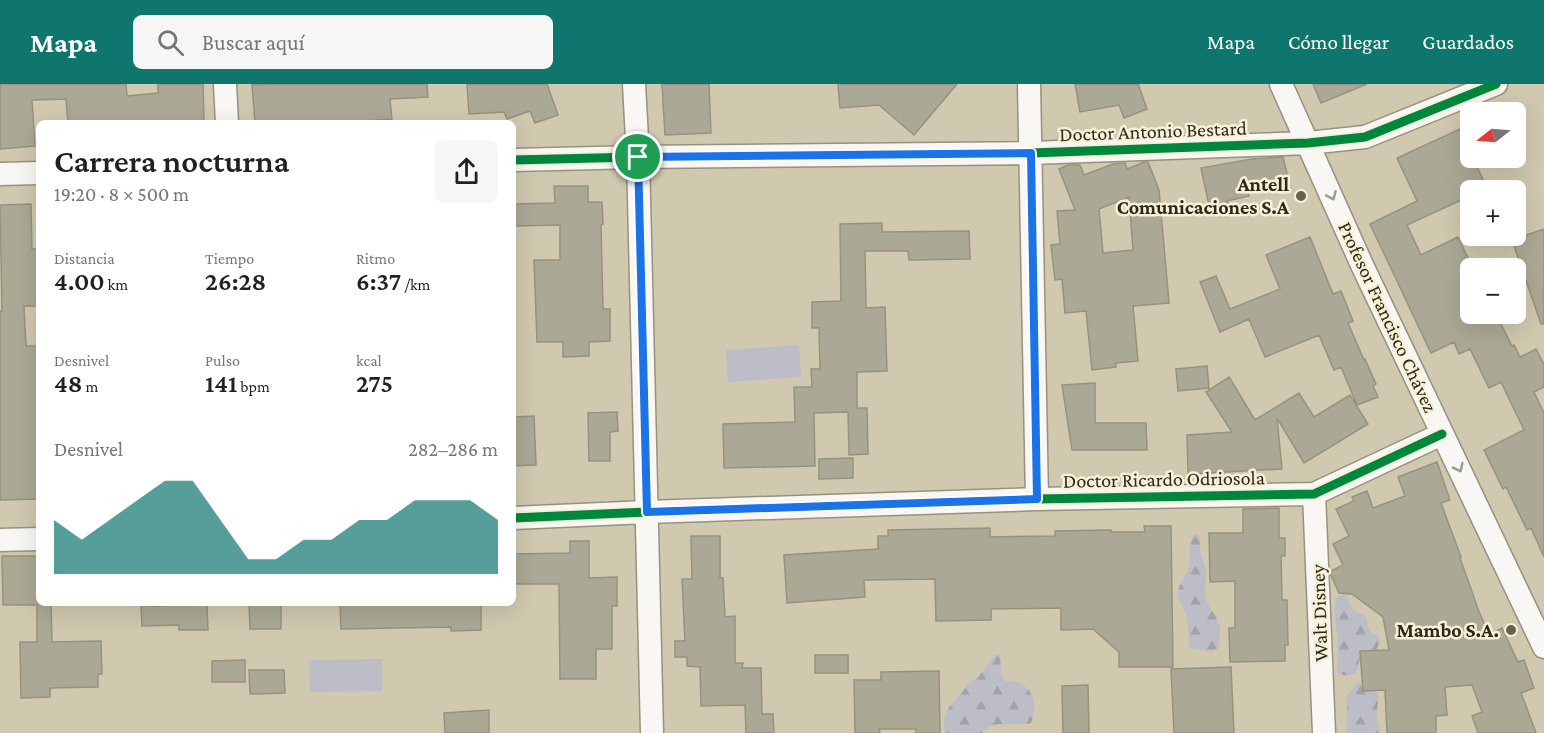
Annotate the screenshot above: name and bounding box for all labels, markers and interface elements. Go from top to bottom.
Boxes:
search box [133,15,553,69]
icon: search [154,26,187,59]
text: Mapa [30,27,97,58]
text: Buscar aquí [202,30,305,55]
text: Mapa [1207,30,1255,54]
text: Cómo llegar [1288,30,1389,54]
text: Guardados [1422,30,1514,54]
north arrow [1460,102,1526,168]
map controls [1460,102,1526,324]
street label: Doctor Antonio Bestard [1059,117,1248,145]
pin [612,131,663,182]
button: share [435,140,498,203]
icon: arrive [621,140,654,173]
text: Carrera nocturna [54,142,289,179]
place label: Antell Comunicaciones S.A [1117,173,1290,218]
button: + [1460,180,1526,246]
text: 19:20 · 8 × 500 m [54,183,189,205]
marker: Antell Comunicaciones S.A [1294,189,1308,203]
one-way arrow [1324,190,1336,201]
street label: Profesor Francisco Chávez [1334,218,1442,416]
text: Distancia [54,250,115,267]
text: Tiempo [205,250,254,267]
text: Ritmo [356,250,395,267]
button: − [1460,258,1526,324]
text: 4.00 [54,267,105,296]
text: 26:28 [205,267,266,296]
text: 6:37 [356,267,401,296]
text: km [105,276,128,293]
text: /km [401,276,430,293]
text: Desnivel [54,352,109,369]
text: Pulso [205,352,240,369]
text: kcal [356,352,382,369]
text: 48 [54,369,82,398]
text: 141 [205,369,237,398]
text: 275 [356,369,393,398]
text: m [82,378,98,395]
text: bpm [237,378,270,395]
text: Desnivel [54,438,123,460]
text: 282–286 m [408,438,498,460]
one-way arrow [1451,462,1463,473]
street label: Doctor Ricardo Odriosola [1063,466,1265,492]
street label: Walt Disney [1306,563,1333,662]
place label: Mambo S.A. [1396,619,1499,641]
marker: Mambo S.A. [1504,623,1518,637]

